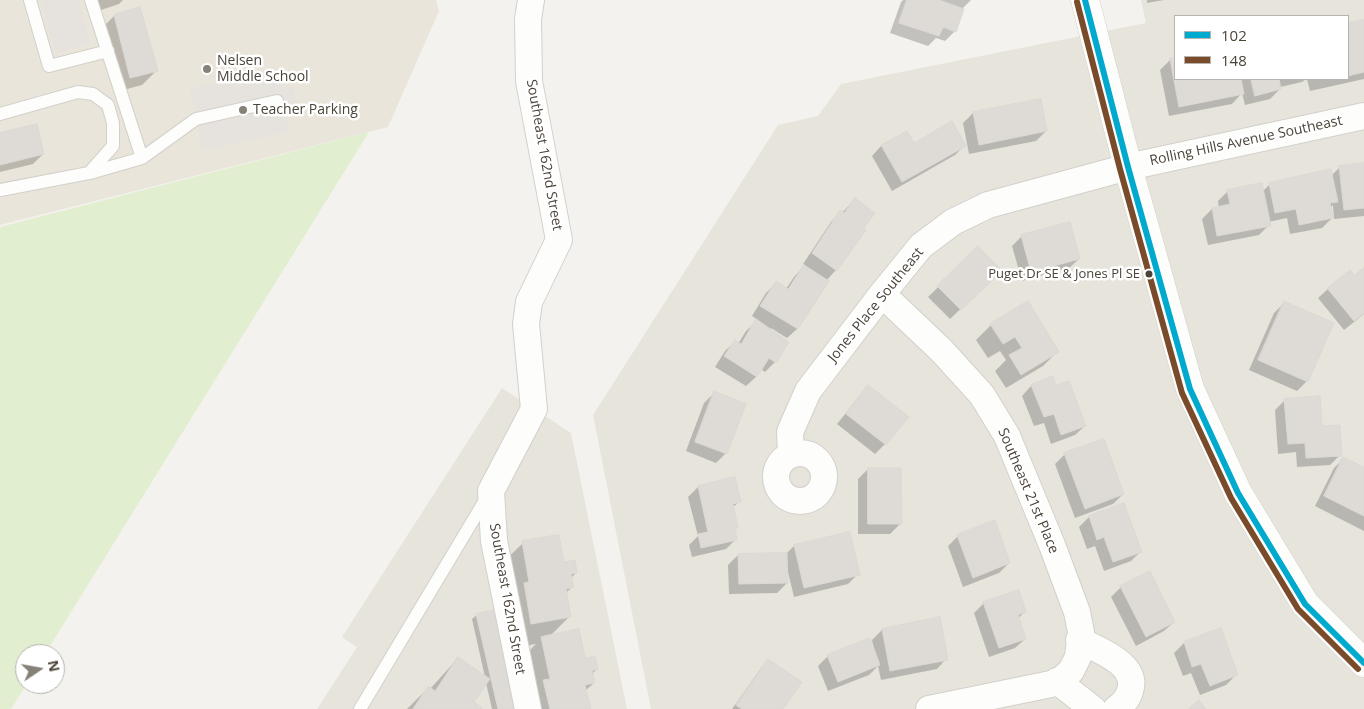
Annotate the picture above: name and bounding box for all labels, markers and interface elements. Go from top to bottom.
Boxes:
legend [1174,15,1349,80]
text: 102 [1221,25,1247,45]
text: 148 [1221,50,1247,70]
place label: Nelsen Middle School [217,53,309,85]
marker: Nelsen Middle School [201,63,213,75]
street label: Southeast 162nd Street [522,78,566,232]
place label: Teacher Parking [253,102,358,118]
marker: Teacher Parking [237,104,249,116]
street label: Rolling Hills Avenue Southeast [1148,112,1344,170]
street label: Jones Place Southeast [825,244,927,366]
place label: Puget Dr SE & Jones Pl SE [988,266,1140,282]
marker: Puget Dr SE & Jones Pl SE [1144,269,1154,279]
street label: Southeast 21st Place [994,426,1062,556]
street label: Southeast 162nd Street [485,522,529,676]
north arrow [15,644,65,694]
text: N [44,658,65,674]

